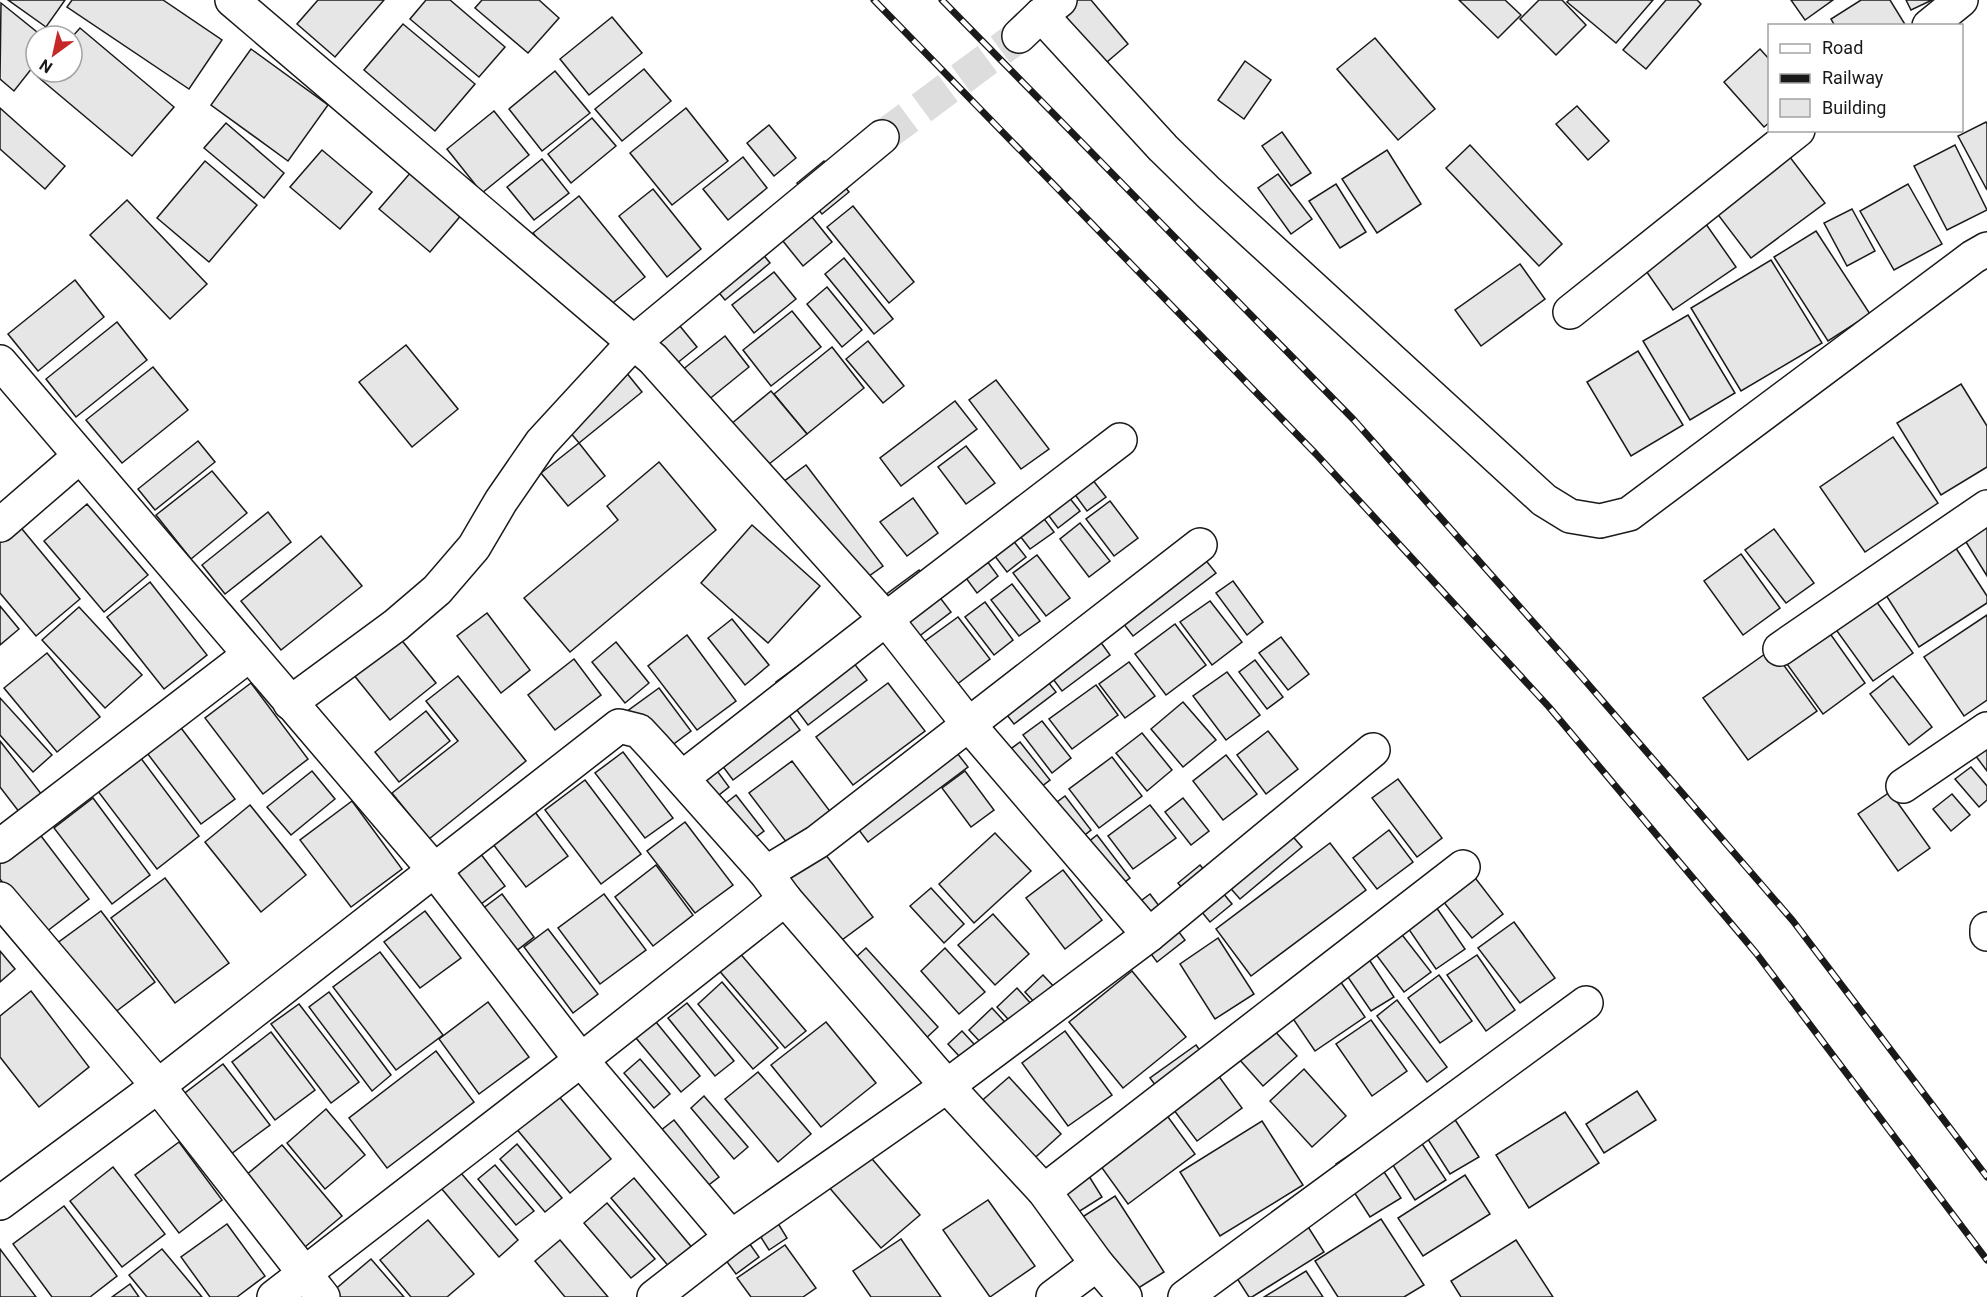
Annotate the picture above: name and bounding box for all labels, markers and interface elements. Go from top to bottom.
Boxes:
north arrow [24,24,84,84]
legend [1768,24,1963,132]
text: Road [1822,37,1863,58]
text: N [36,55,56,77]
text: Railway [1822,67,1884,88]
text: Building [1822,97,1886,118]

